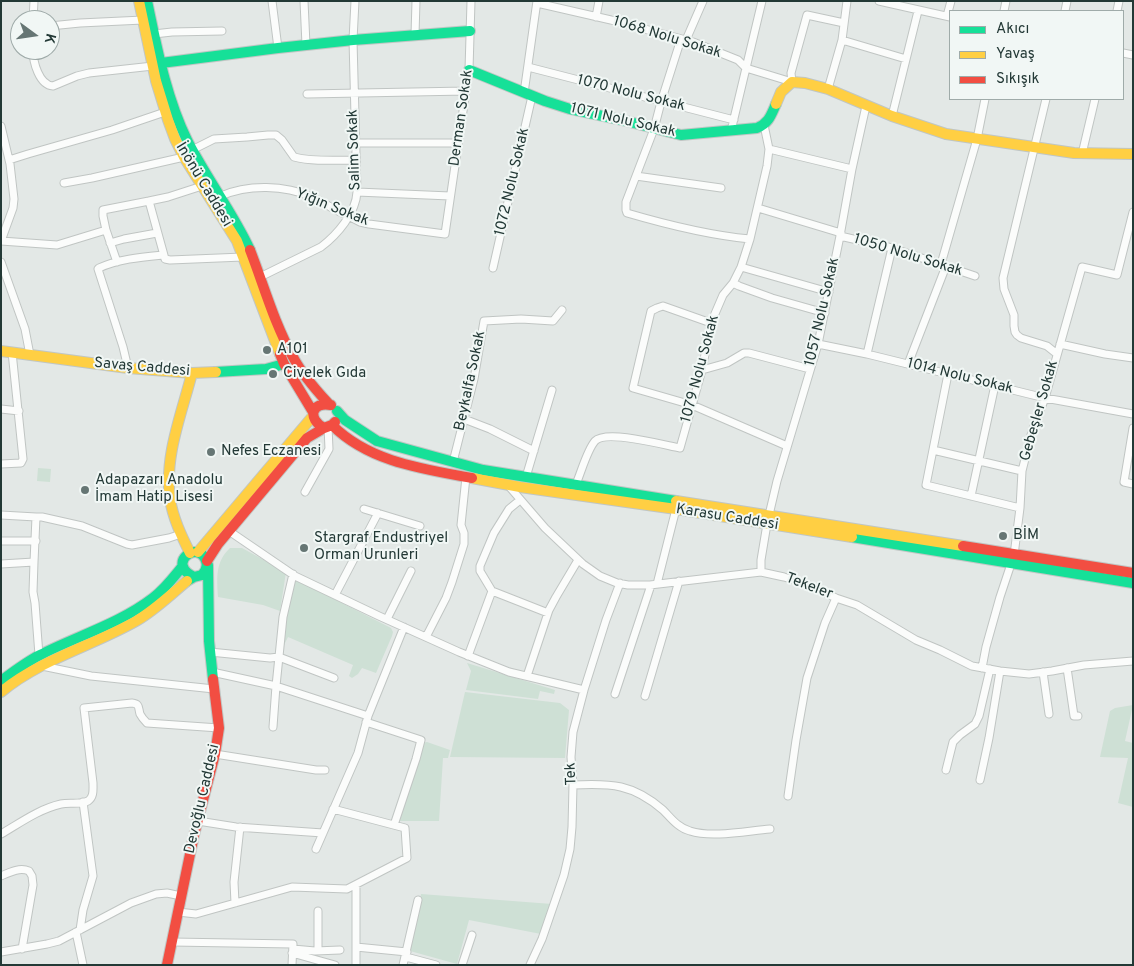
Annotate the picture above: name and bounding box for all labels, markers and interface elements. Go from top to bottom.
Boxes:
north arrow [10,10,60,60]
legend [949,10,1124,100]
street label: 1068 Nolu Sokak [611,13,723,63]
text: Akıcı [996,20,1029,39]
text: K [40,32,59,45]
text: Yavaş [996,45,1035,64]
street label: Derman Sokak [446,69,478,167]
text: Sıkışık [996,70,1040,89]
street label: 1070 Nolu Sokak [575,72,687,116]
street label: 1071 Nolu Sokak [569,100,677,142]
street label: Salim Sokak [345,109,365,191]
street label: 1072 Nolu Sokak [492,126,534,238]
street label: İnönü Caddesi [171,139,235,231]
street label: Yığın Sokak [293,185,371,231]
street label: 1050 Nolu Sokak [851,231,965,281]
street label: 1057 Nolu Sokak [802,256,844,368]
street label: 1079 Nolu Sokak [678,313,724,425]
street label: Beykalfa Sokak [452,329,490,433]
place label: A101 [277,341,308,359]
marker: A101 [261,344,273,356]
street label: Savaş Caddesi [93,355,191,381]
street label: 1014 Nolu Sokak [905,355,1015,399]
street label: Gebeşler Sokak [1017,359,1063,463]
place label: Civelek Gıda [283,365,366,383]
marker: Civelek Gıda [267,368,279,380]
place label: Nefes Eczanesi [221,443,321,461]
marker: Nefes Eczanesi [205,446,217,458]
place label: Adapazarı Anadolu İmam Hatip Lisesi [95,472,223,507]
marker: Adapazarı Anadolu İmam Hatip Lisesi [79,484,91,496]
street label: Karasu Caddesi [674,501,780,535]
place label: BİM [1013,527,1039,545]
place label: Stargraf Endustriyel Orman Urunleri [314,530,448,565]
marker: BİM [997,530,1009,542]
marker: Stargraf Endustriyel Orman Urunleri [298,542,310,554]
street label: Tekeler [783,570,835,604]
street label: Devoğlu Caddesi [182,742,224,856]
street label: Tek [563,762,581,786]

